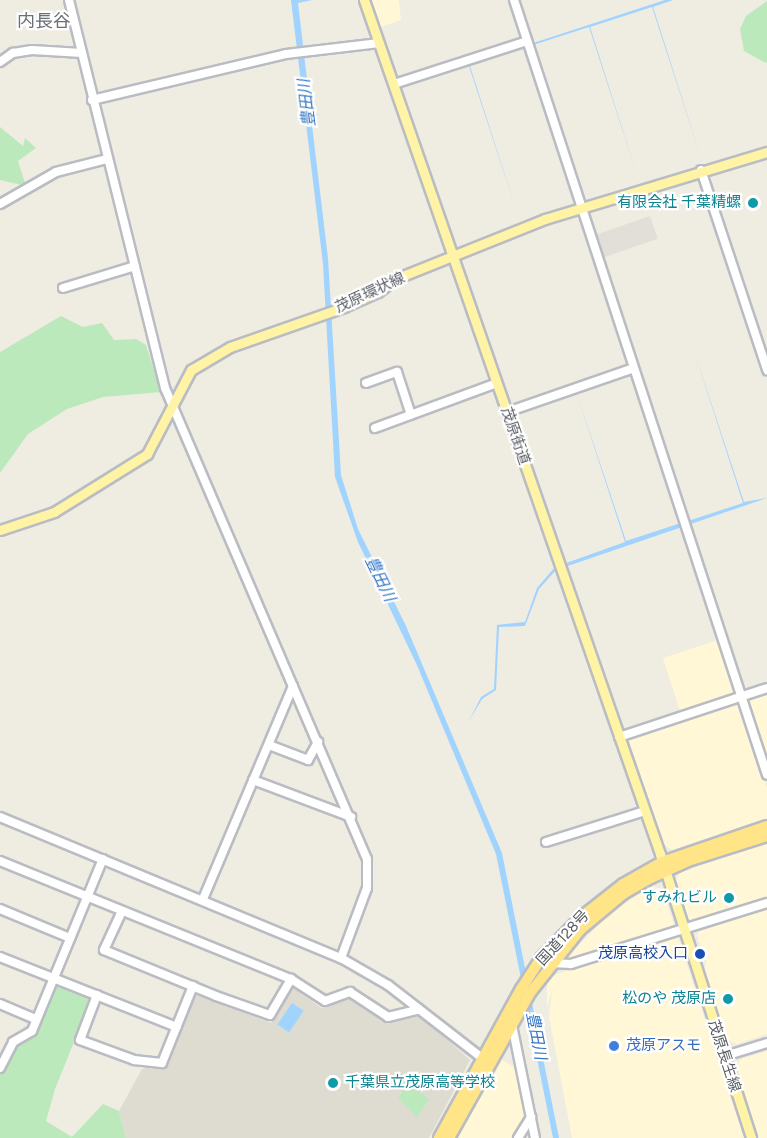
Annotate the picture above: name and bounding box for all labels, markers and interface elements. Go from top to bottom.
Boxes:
district label: 内長谷 [17,10,71,32]
water label: 豊田川 [295,78,319,128]
place label: 有限会社 千葉精螺 [617,194,741,212]
marker: 有限会社 千葉精螺 [746,196,760,210]
street label: 茂原環状線 [332,269,408,317]
street label: 茂原街道 [497,405,533,467]
water label: 豊田川 [361,553,399,605]
place label: すみれビル [642,889,717,907]
marker: すみれビル [722,891,736,905]
street label: 国道128号 [533,907,593,969]
place label: 茂原高校入口 [598,945,688,963]
marker: 茂原高校入口 [693,947,707,961]
place label: 松のや 茂原店 [622,990,716,1008]
marker: 松のや 茂原店 [721,992,735,1006]
water label: 豊田川 [522,1011,550,1061]
street label: 茂原長生線 [704,1018,744,1094]
place label: 茂原アスモ [626,1037,701,1055]
marker: 茂原アスモ [607,1039,621,1053]
place label: 千葉県立茂原高等学校 [345,1074,495,1092]
marker: 千葉県立茂原高等学校 [326,1076,340,1090]

